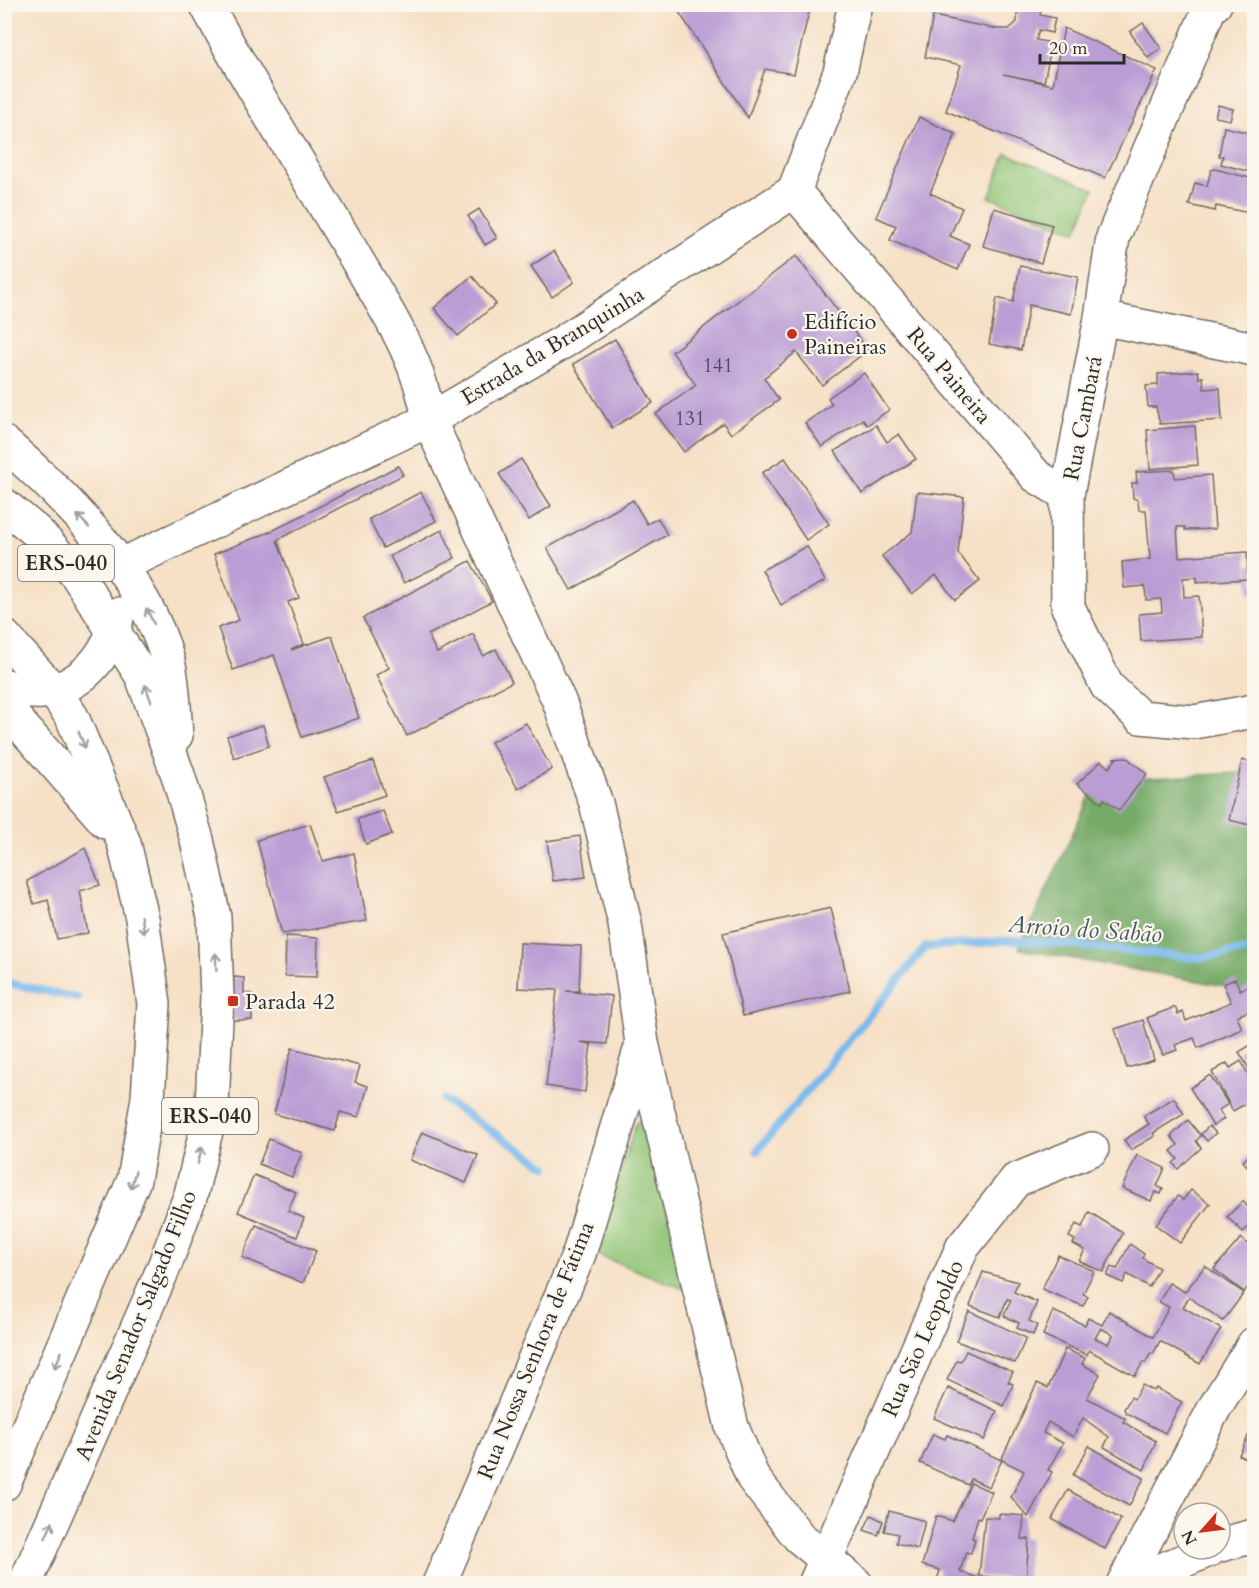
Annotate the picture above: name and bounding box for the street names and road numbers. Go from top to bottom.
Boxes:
street label: Estrada da Branquinha [455,279,650,412]
street label: Rua Paineira [900,321,999,431]
street label: Rua Cambará [1056,353,1110,483]
road number: ERS-040 [18,545,114,581]
road number: ERS-040 [162,1098,258,1134]
street label: Avenida Senador Salgado Filho [68,1186,204,1465]
street label: Rua Nossa Senhora de Fátima [470,1217,602,1484]
street label: Rua São Leopoldo [875,1255,971,1422]

